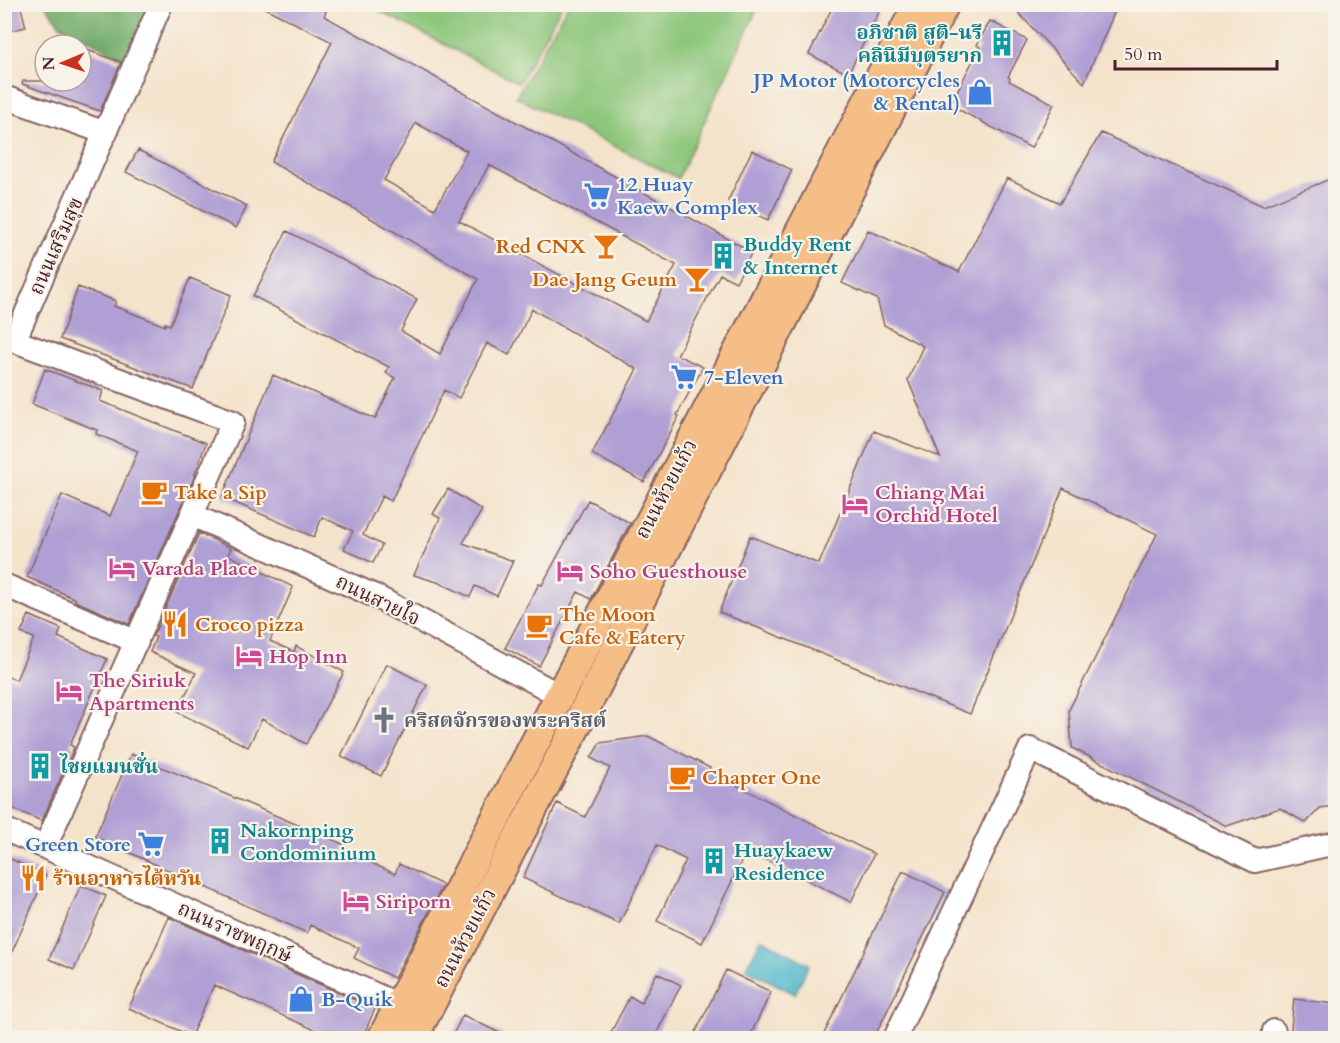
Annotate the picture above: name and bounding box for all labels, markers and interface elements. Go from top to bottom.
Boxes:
place label: อภิชาติ สูติ-นรี คลินิมีบุตรยาก [857,19,982,69]
building icon: อภิชาติ สูติ-นรี คลินิมีบุตรยาก [987,28,1017,58]
north arrow [33,33,93,93]
scale bar [1115,33,1277,71]
text: 50 m [1124,42,1163,67]
text: N [38,56,60,71]
place label: JP Motor (Motorcycles & Rental) [750,67,960,117]
shop icon: JP Motor (Motorcycles & Rental) [965,77,995,107]
place label: 12 Huay Kaew Complex [617,171,758,221]
supermarket icon: 12 Huay Kaew Complex [582,180,612,210]
street label: ถนนเสริมสุข [22,193,90,299]
bar icon: Red CNX [591,231,621,261]
place label: Buddy Rent & Internet [743,231,851,281]
place label: Red CNX [496,233,586,260]
building icon: Buddy Rent & Internet [708,241,738,271]
bar icon: Dae Jang Geum [682,264,712,294]
place label: Dae Jang Geum [532,266,678,293]
supermarket icon: 7-Eleven [669,362,699,392]
place label: 7-Eleven [704,364,784,391]
street label: ถนนห้วยแก้ว [628,435,704,543]
cafe icon: Take a Sip [139,477,169,507]
place label: Take a Sip [174,479,267,506]
place label: Chiang Mai Orchid Hotel [875,479,998,529]
hotel icon: Chiang Mai Orchid Hotel [840,489,870,519]
hotel icon: Varada Place [107,553,137,583]
place label: Varada Place [142,555,258,582]
hotel icon: Soho Guesthouse [555,556,585,586]
place label: Soho Guesthouse [590,558,747,585]
street label: ถนนสายใจ [331,568,425,632]
place label: The Moon Cafe & Eatery [559,601,686,651]
restaurant icon: Croco pizza [160,609,190,639]
cafe icon: The Moon Cafe & Eatery [524,610,554,640]
place label: Croco pizza [195,611,304,638]
hotel icon: Hop Inn [234,641,264,671]
place label: Hop Inn [269,643,348,670]
place label: The Siriuk Apartments [89,667,194,717]
hotel icon: The Siriuk Apartments [54,676,84,706]
church icon: คริสตจักรของพระคริสต์ [369,705,399,735]
place label: คริสตจักรของพระคริสต์ [404,707,607,734]
building icon: ไชยแมนชั่น [25,751,55,781]
place label: ไชยแมนชั่น [59,751,158,780]
cafe icon: Chapter One [667,762,697,792]
place label: Chapter One [702,764,821,791]
place label: Nakornping Condominium [240,817,377,867]
building icon: Nakornping Condominium [205,826,235,856]
supermarket icon: Green Store [136,829,166,859]
place label: Green Store [25,831,131,858]
place label: Huaykaew Residence [734,837,833,887]
building icon: Huaykaew Residence [699,846,729,876]
restaurant icon: ร้านอาหารไต้หวัน [18,863,48,893]
place label: ร้านอาหารไต้หวัน [53,865,201,892]
street label: ถนนห้วยแก้ว [427,884,503,992]
hotel icon: Siriporn [341,886,371,916]
place label: Siriporn [376,888,451,915]
street label: ถนนราชพฤกษ์ [173,895,297,969]
shop icon: B-Quik [286,984,316,1014]
place label: B-Quik [321,986,394,1013]

